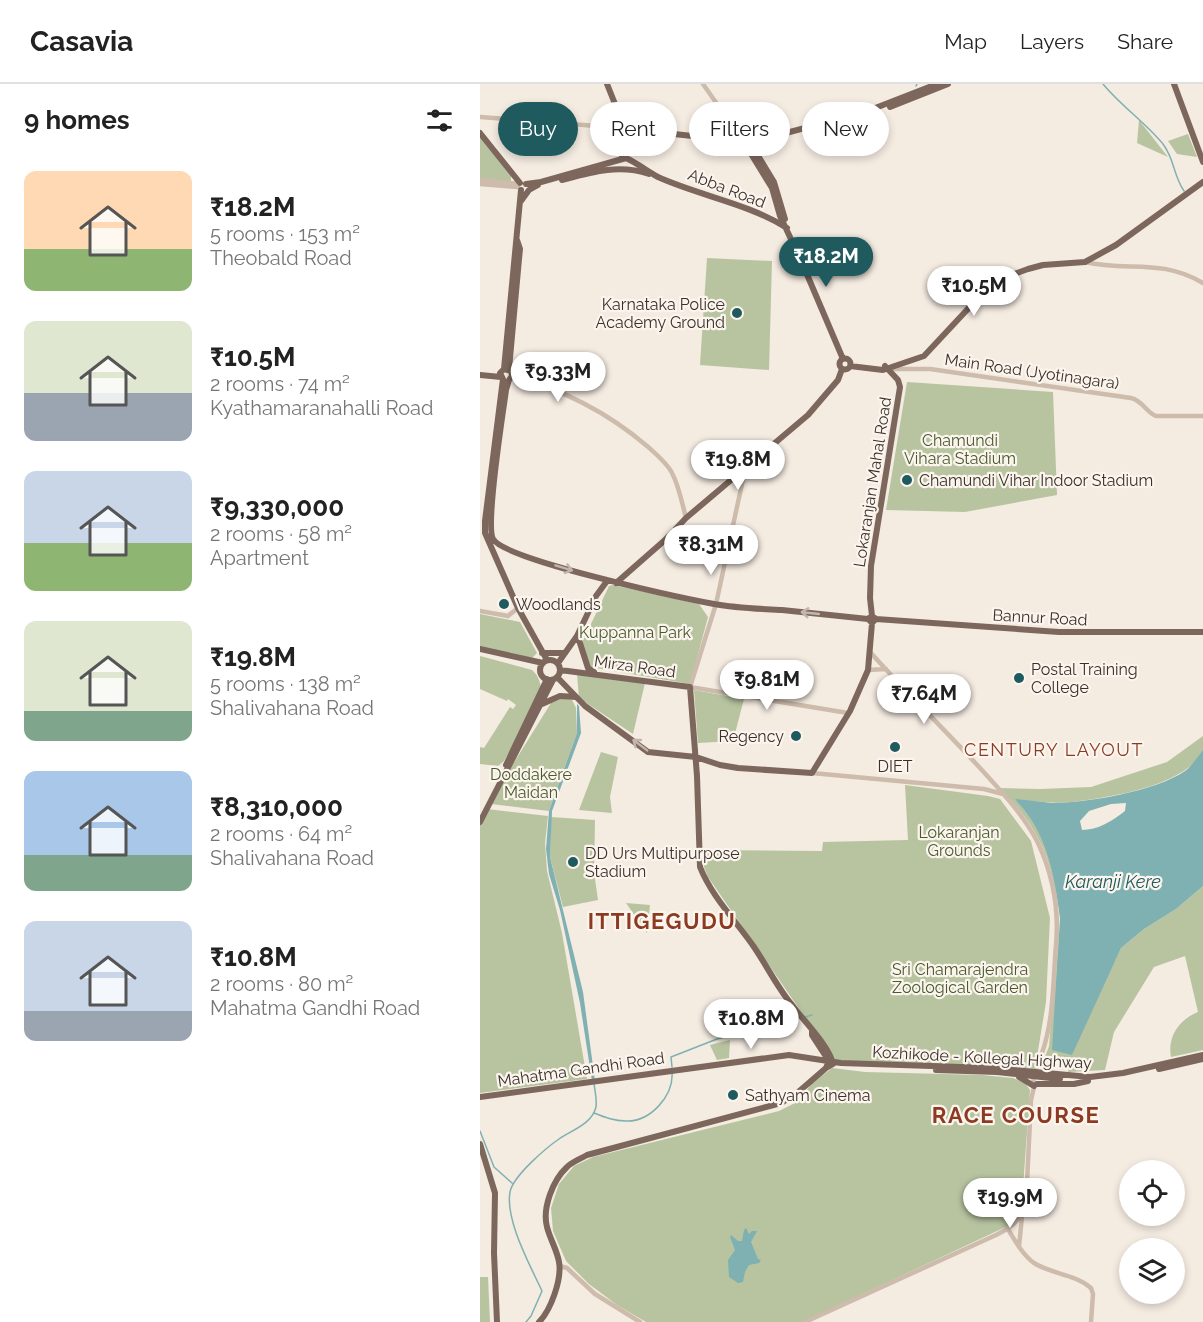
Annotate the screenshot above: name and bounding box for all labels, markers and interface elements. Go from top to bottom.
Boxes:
text: Casavia [30,25,133,58]
text: Map [944,29,987,54]
text: Layers [1020,29,1084,54]
text: Share [1117,29,1173,54]
chip: Buy [498,102,578,156]
chip: Rent [590,102,677,156]
chip: Filters [689,102,790,156]
chip: New [802,102,889,156]
icon: filters [423,104,456,137]
text: 9 homes [24,105,130,135]
street label: Abba Road [685,165,768,212]
text: ₹18.2M [210,192,295,222]
icon: home [72,195,144,267]
text: 5 rooms · 153 m² [210,222,360,246]
pin: ₹18.2M [777,237,875,288]
text: ₹18.2M [793,244,859,268]
text: Theobald Road [210,246,352,270]
pin: ₹10.5M [925,266,1023,317]
text: ₹10.5M [941,273,1007,297]
place label: Karnataka Police Academy Ground [596,295,725,332]
marker: Karnataka Police Academy Ground [730,306,744,320]
text: ₹10.5M [210,342,295,372]
icon: home [72,345,144,417]
street label: Main Road (Jyotinagara) [944,350,1120,393]
pin: ₹9.33M [509,352,607,403]
text: ₹9.33M [525,359,591,383]
text: 2 rooms · 74 m² [210,372,350,396]
street label: Lokaranjan Mahal Road [850,395,895,569]
text: Kyathamaranahalli Road [210,396,433,420]
park label: Chamundi Vihara Stadium [904,431,1016,468]
pin: ₹19.8M [689,440,787,491]
text: ₹19.8M [705,447,771,471]
place label: Chamundi Vihar Indoor Stadium [919,471,1153,490]
marker: Chamundi Vihar Indoor Stadium [900,473,914,487]
text: ₹9,330,000 [210,492,344,522]
icon: home [72,495,144,567]
text: 2 rooms · 58 m² [210,522,352,546]
pin: ₹8.31M [662,525,760,576]
text: ₹8.31M [678,532,744,556]
text: Apartment [210,546,309,570]
one-way arrow [554,563,573,574]
place label: Woodlands [516,595,601,614]
marker: Woodlands [497,597,511,611]
street label: Bannur Road [992,606,1088,629]
one-way arrow [801,607,821,618]
park label: Kuppanna Park [579,623,692,642]
text: ₹19.8M [210,642,296,672]
icon: home [72,645,144,717]
street label: Mirza Road [593,651,677,682]
pin: ₹9.81M [718,660,816,711]
place label: Postal Training College [1031,660,1138,697]
text: ₹9.81M [734,667,800,691]
marker: Postal Training College [1012,671,1026,685]
text: 5 rooms · 138 m² [210,672,361,696]
pin: ₹7.64M [875,674,973,725]
text: ₹7.64M [891,681,957,705]
text: Shalivahana Road [210,696,374,720]
place label: Regency [718,727,784,746]
marker: Regency [789,729,803,743]
one-way arrow [632,739,648,752]
district label: CENTURY LAYOUT [964,739,1144,760]
marker: DIET [888,740,902,754]
place label: DIET [878,757,913,776]
park label: Doddakere Maidan [490,765,572,802]
text: ₹8,310,000 [210,792,343,822]
icon: home [72,795,144,867]
text: 2 rooms · 64 m² [210,822,352,846]
park label: Lokaranjan Grounds [918,823,1000,860]
place label: DD Urs Multipurpose Stadium [585,844,740,881]
text: Shalivahana Road [210,846,374,870]
marker: DD Urs Multipurpose Stadium [566,855,580,869]
water label: Karanji Kere [1065,871,1161,892]
district label: ITTIGEGUDU [588,908,736,934]
text: ₹10.8M [210,942,297,972]
icon: home [72,945,144,1017]
park label: Sri Chamarajendra Zoological Garden [892,960,1028,997]
text: 2 rooms · 80 m² [210,972,353,996]
text: Mahatma Gandhi Road [210,996,420,1020]
pin: ₹10.8M [702,999,800,1050]
text: ₹10.8M [718,1006,784,1030]
street label: Kozhikode - Kollegal Highway [872,1042,1093,1073]
street label: Mahatma Gandhi Road [496,1048,666,1091]
place label: Sathyam Cinema [745,1086,870,1105]
marker: Sathyam Cinema [726,1088,740,1102]
district label: RACE COURSE [932,1102,1100,1128]
map controls [1119,1160,1185,1304]
button: locate [1119,1160,1185,1226]
pin: ₹19.9M [961,1178,1059,1229]
text: ₹19.9M [977,1185,1043,1209]
button: layers [1119,1238,1185,1304]

